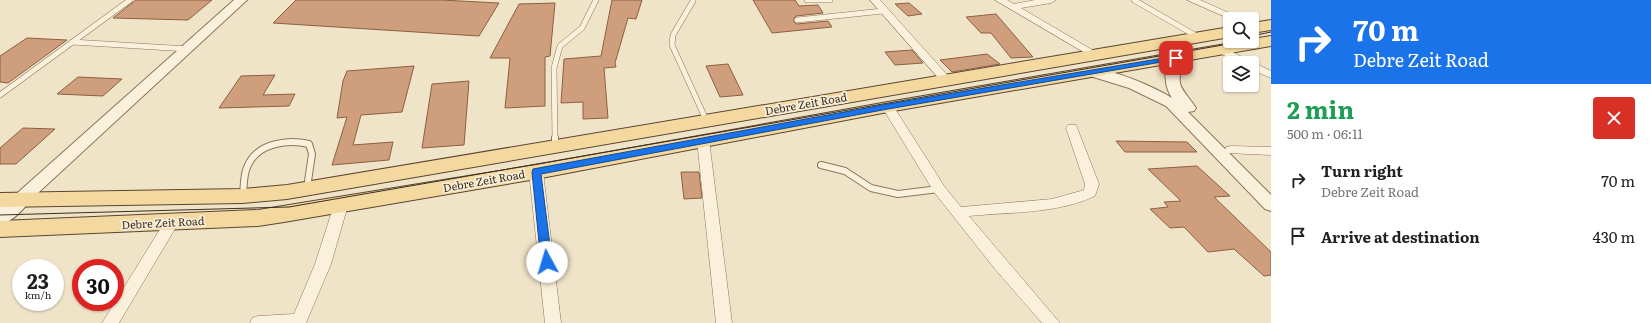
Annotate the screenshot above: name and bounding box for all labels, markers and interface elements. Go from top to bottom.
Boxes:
text: 70 m [1353,8,1419,50]
map controls [1223,12,1259,92]
button: search [1223,12,1259,48]
icon: right [1287,16,1339,68]
pin [1159,41,1193,75]
text: Debre Zeit Road [1353,46,1489,73]
icon: arrive [1165,47,1187,69]
button: layers [1223,56,1259,92]
street label: Debre Zeit Road [764,88,848,118]
text: 2 min [1287,91,1354,126]
button: close [1593,97,1635,139]
text: 500 m · 06:11 [1287,124,1363,143]
text: Turn right [1321,159,1403,182]
street label: Debre Zeit Road [442,165,526,195]
icon: right [1287,169,1309,191]
text: 70 m [1601,169,1635,192]
text: Debre Zeit Road [1321,182,1419,201]
street label: Debre Zeit Road [121,212,205,232]
icon: arrive [1287,225,1309,247]
text: Arrive at destination [1321,225,1480,248]
text: 430 m [1592,225,1635,248]
position arrow [526,241,568,283]
speed limit sign: 30 [72,259,124,311]
text: 23 [27,265,49,295]
text: km/h [25,287,51,302]

